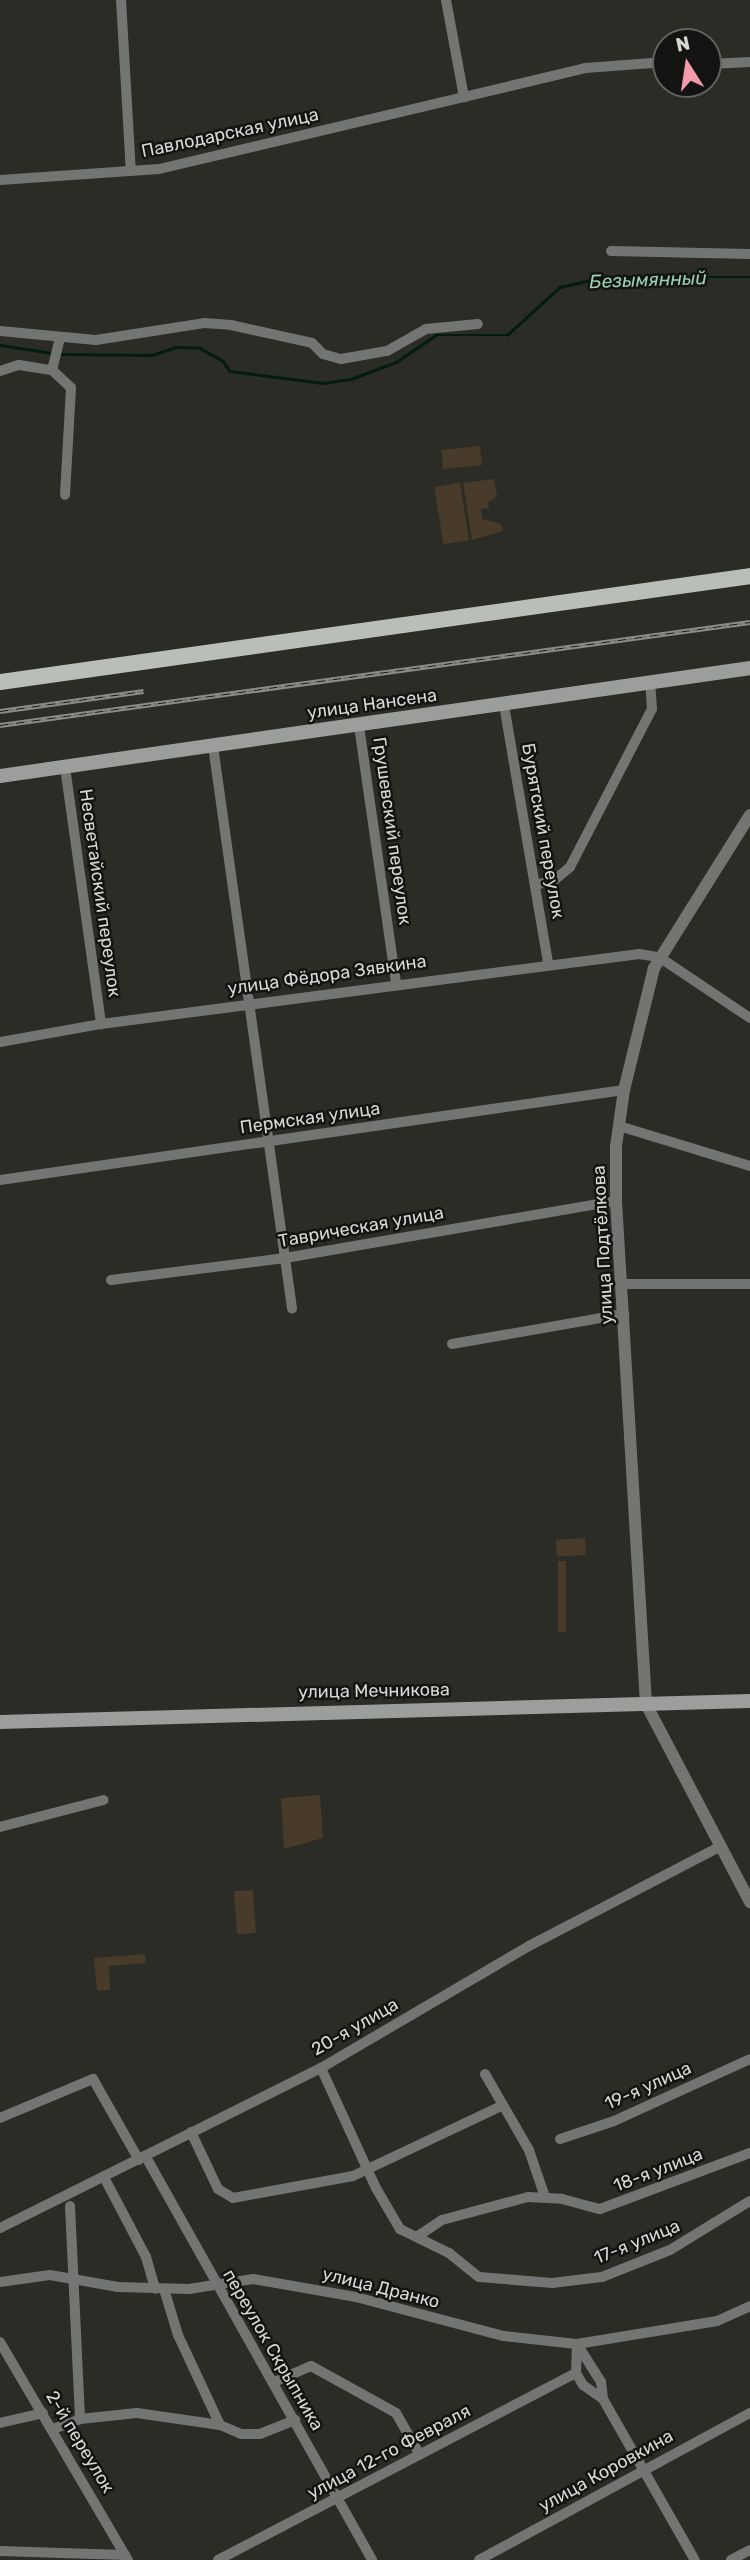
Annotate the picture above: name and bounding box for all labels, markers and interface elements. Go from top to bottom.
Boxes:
north arrow [652,28,722,98]
text: N [674,31,692,57]
street label: Павлодарская улица [139,104,321,162]
water label: Безымянный [589,267,707,293]
street label: улица Нансена [306,684,438,724]
street label: Грушевский переулок [368,736,416,926]
street label: Бурятский переулок [517,741,569,921]
street label: Несветайский переулок [75,788,125,998]
street label: улица Фёдора Зявкина [226,950,428,1000]
street label: Пермская улица [238,1097,382,1139]
street label: улица Подтёлкова [588,1165,618,1325]
street label: Таврическая улица [277,1202,445,1252]
street label: улица Мечникова [298,1679,450,1703]
street label: 20-я улица [308,1993,402,2061]
street label: 19-я улица [601,2057,695,2115]
street label: 18-я улица [610,2143,706,2197]
street label: 17-я улица [591,2215,683,2269]
street label: улица Дранко [320,2263,442,2313]
street label: переулок Скрыпника [218,2266,328,2434]
street label: 2-й переулок [41,2387,119,2497]
street label: улица 12-го Февраля [304,2400,474,2504]
street label: улица Коровкина [535,2425,677,2517]

